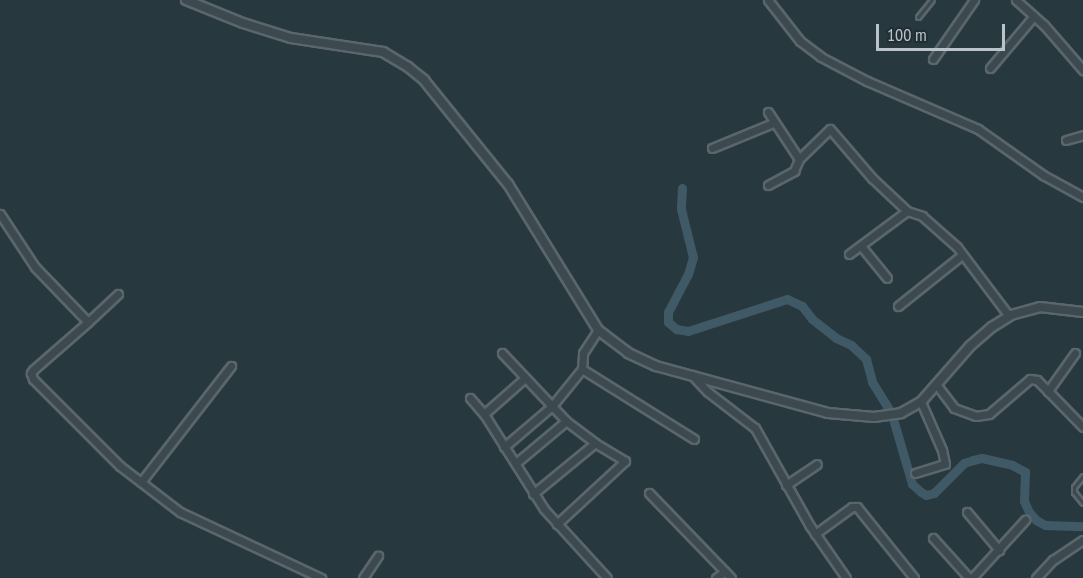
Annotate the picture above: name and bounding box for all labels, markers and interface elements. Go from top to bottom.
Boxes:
scale bar [879,12,1008,50]
text: 100 m [887,23,927,46]

